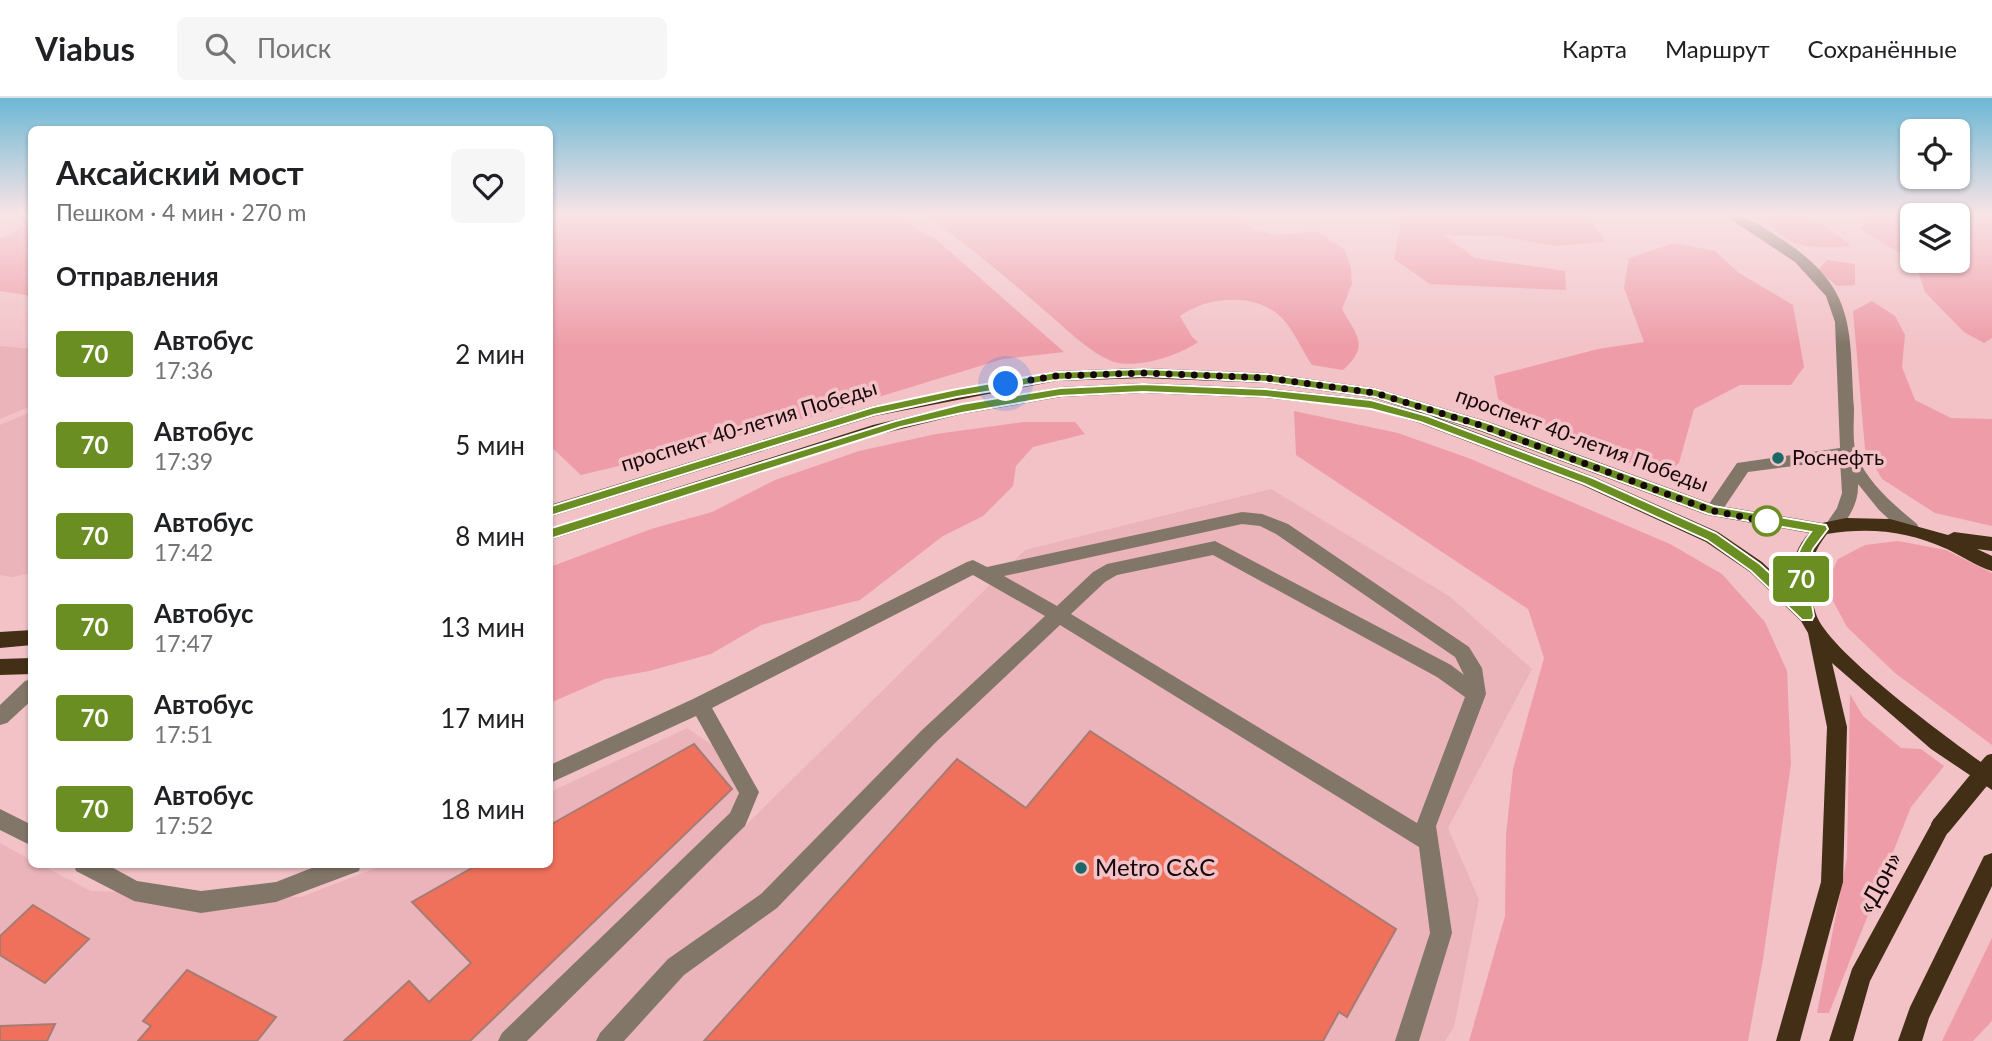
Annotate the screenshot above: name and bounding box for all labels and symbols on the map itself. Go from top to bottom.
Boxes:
your location [988,366,1023,401]
street label: проспект 40-летия Победы [617,374,880,476]
street label: проспект 40-летия Победы [1453,381,1712,496]
place label: Роснефть [1792,444,1884,469]
marker: Роснефть [1770,450,1786,466]
unlabelled marker [1752,506,1782,536]
line badge: 70 [1770,556,1832,602]
street label: «Дон» [1850,846,1907,918]
place label: Metro C&C [1095,852,1215,881]
marker: Metro C&C [1073,860,1089,876]

